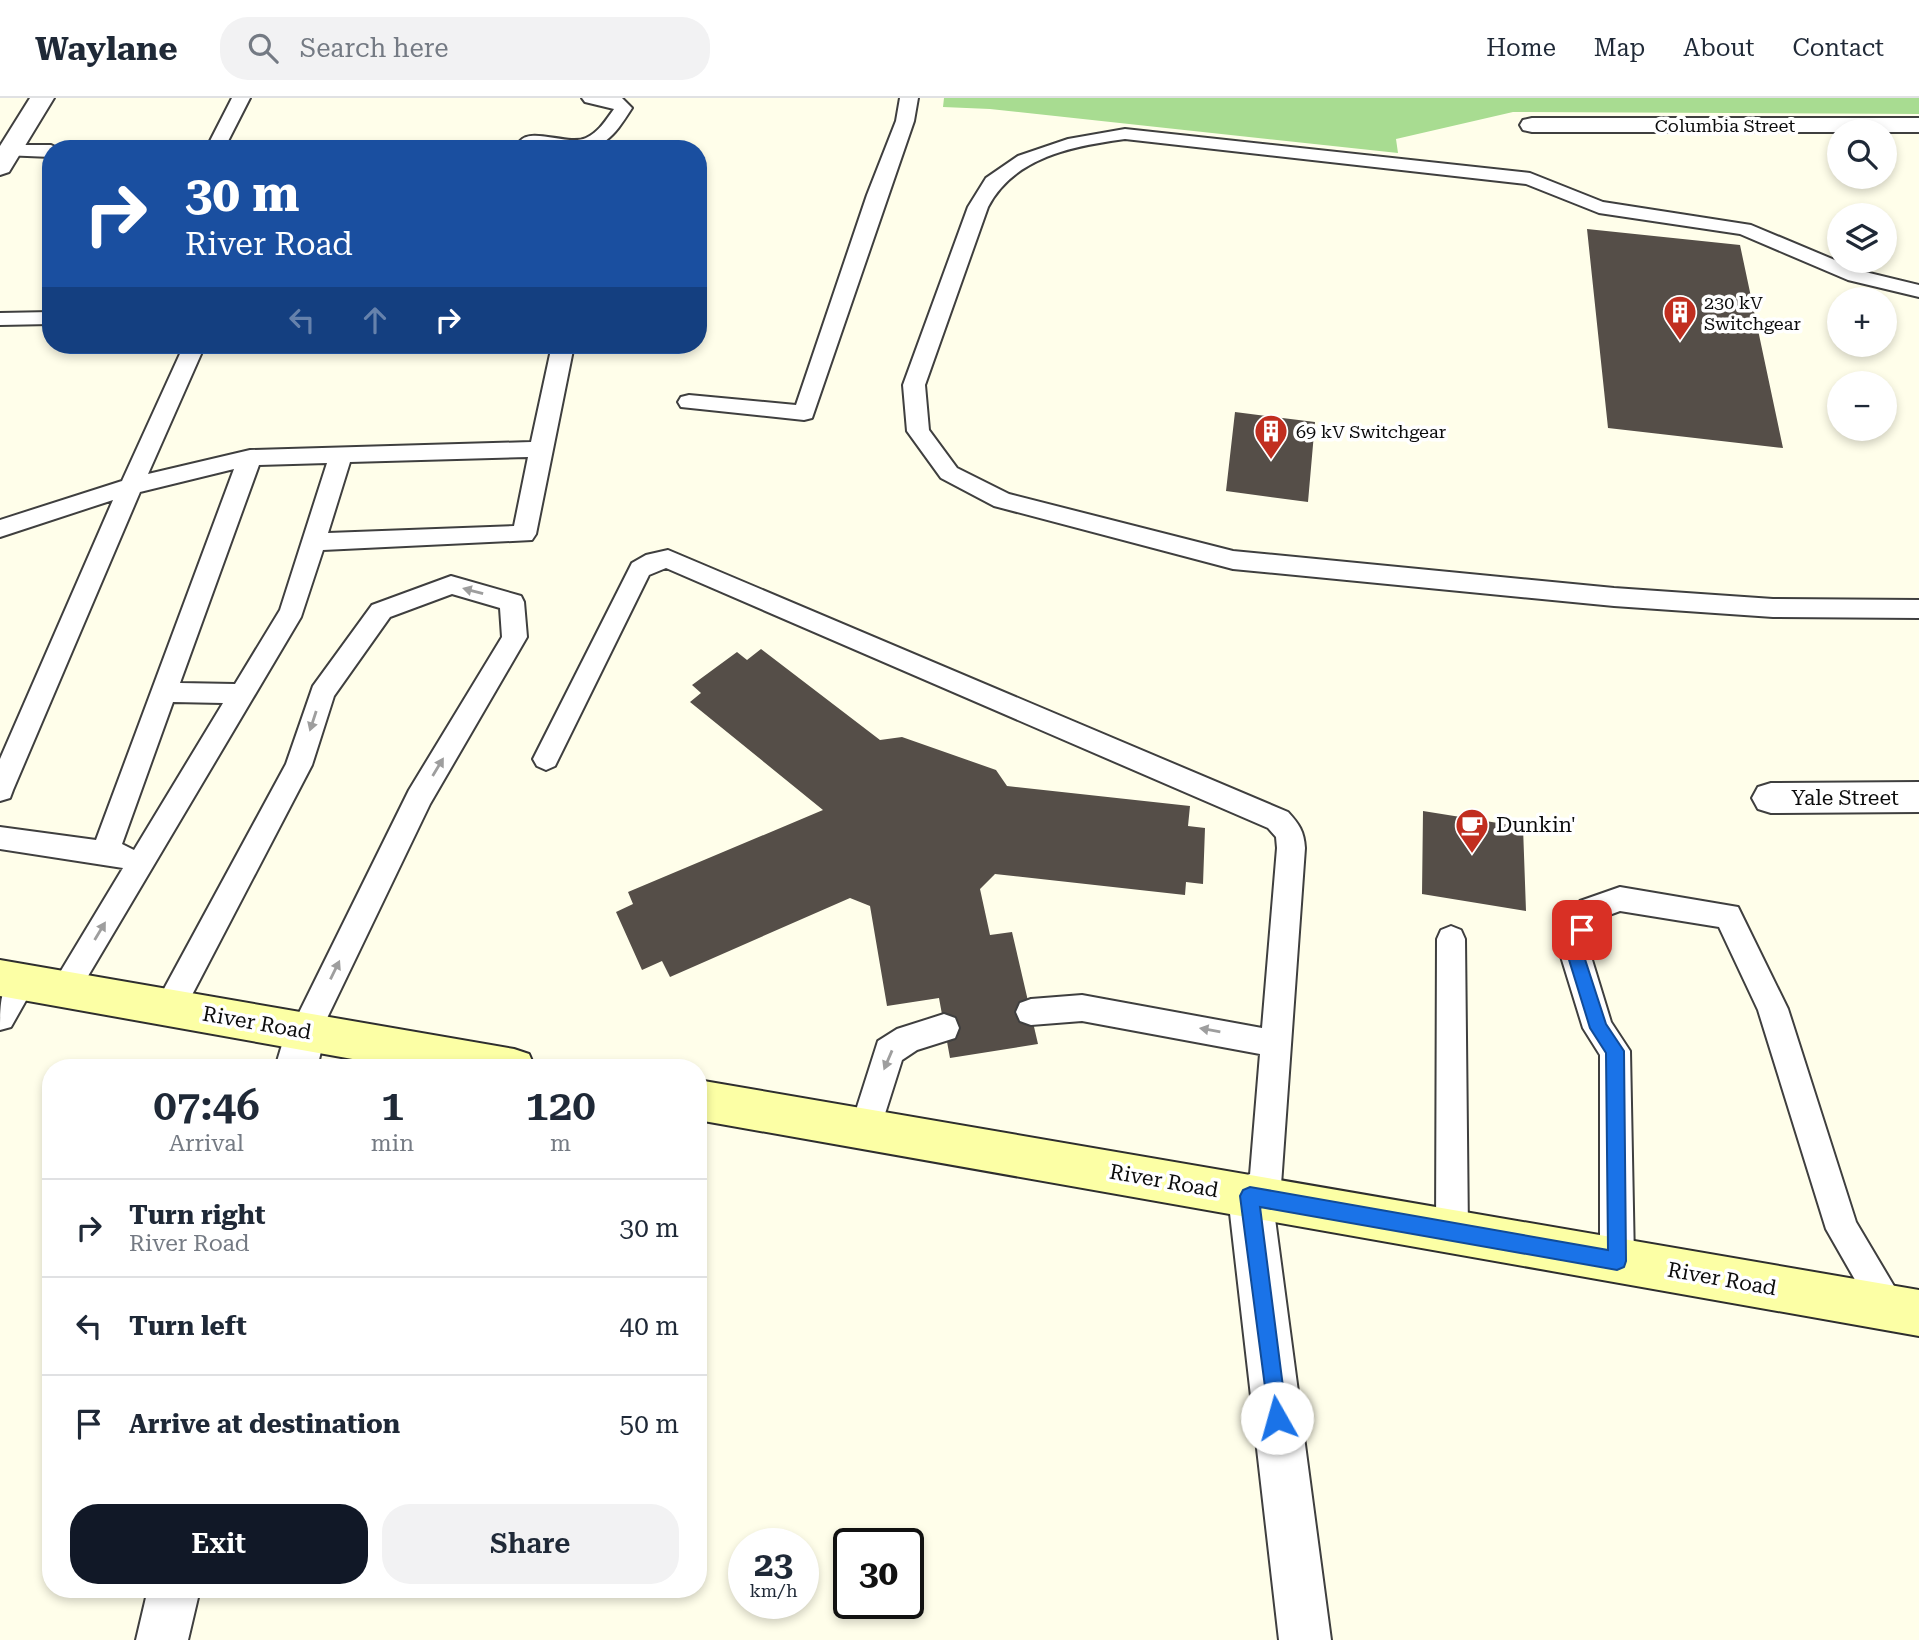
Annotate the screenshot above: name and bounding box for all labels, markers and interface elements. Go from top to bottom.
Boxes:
search box [220,17,710,80]
text: Waylane [35,29,178,68]
icon: search [244,29,282,67]
text: Search here [300,33,449,63]
text: Home [1486,34,1556,62]
text: Map [1594,34,1645,62]
text: About [1683,34,1754,62]
text: Contact [1792,34,1884,62]
street label: Columbia Street [1655,115,1795,136]
map controls [1827,119,1897,441]
button: search [1827,119,1897,189]
text: 30 m [185,166,300,223]
icon: right [70,168,161,259]
button: layers [1827,203,1897,273]
text: River Road [185,225,353,263]
button: + [1827,287,1897,357]
place label: 230 kV Switchgear [1704,292,1801,334]
building icon: 230 kV Switchgear [1661,293,1699,342]
icon: left [283,301,321,339]
icon: ahead [356,301,394,339]
icon: right [429,301,467,339]
button: − [1827,371,1897,441]
building icon: 69 kV Switchgear [1252,412,1290,461]
place label: 69 kV Switchgear [1296,421,1446,442]
one-way arrow [462,585,484,596]
one-way arrow [308,710,318,731]
one-way arrow [431,757,444,776]
street label: Yale Street [1791,786,1899,810]
cafe icon: Dunkin' [1453,806,1491,855]
place label: Dunkin' [1496,813,1576,837]
pin [1552,900,1612,960]
icon: arrive [1563,911,1601,949]
one-way arrow [94,921,106,940]
one-way arrow [329,960,341,980]
street label: River Road [201,1002,314,1044]
one-way arrow [1199,1024,1221,1035]
one-way arrow [882,1050,893,1071]
text: 07:46 [153,1081,260,1130]
text: 1 [381,1081,404,1130]
text: 120 [525,1081,596,1130]
text: Arrival [169,1130,244,1157]
text: min [371,1130,414,1157]
text: m [550,1130,571,1157]
street label: River Road [1108,1160,1221,1202]
text: Turn right [129,1200,265,1230]
icon: right [70,1209,108,1247]
text: 30 m [620,1213,679,1243]
text: River Road [129,1230,250,1257]
street label: River Road [1666,1258,1779,1300]
icon: left [70,1307,108,1345]
text: Turn left [129,1311,247,1341]
text: 40 m [620,1311,679,1341]
position arrow [1240,1381,1314,1455]
icon: arrive [70,1405,108,1443]
text: Arrive at destination [129,1409,400,1439]
text: 50 m [620,1409,679,1439]
button: Exit [70,1504,368,1584]
button: Share [382,1504,679,1584]
speed limit sign: 30 [833,1528,924,1619]
text: 23 [754,1544,793,1585]
text: km/h [749,1580,798,1601]

